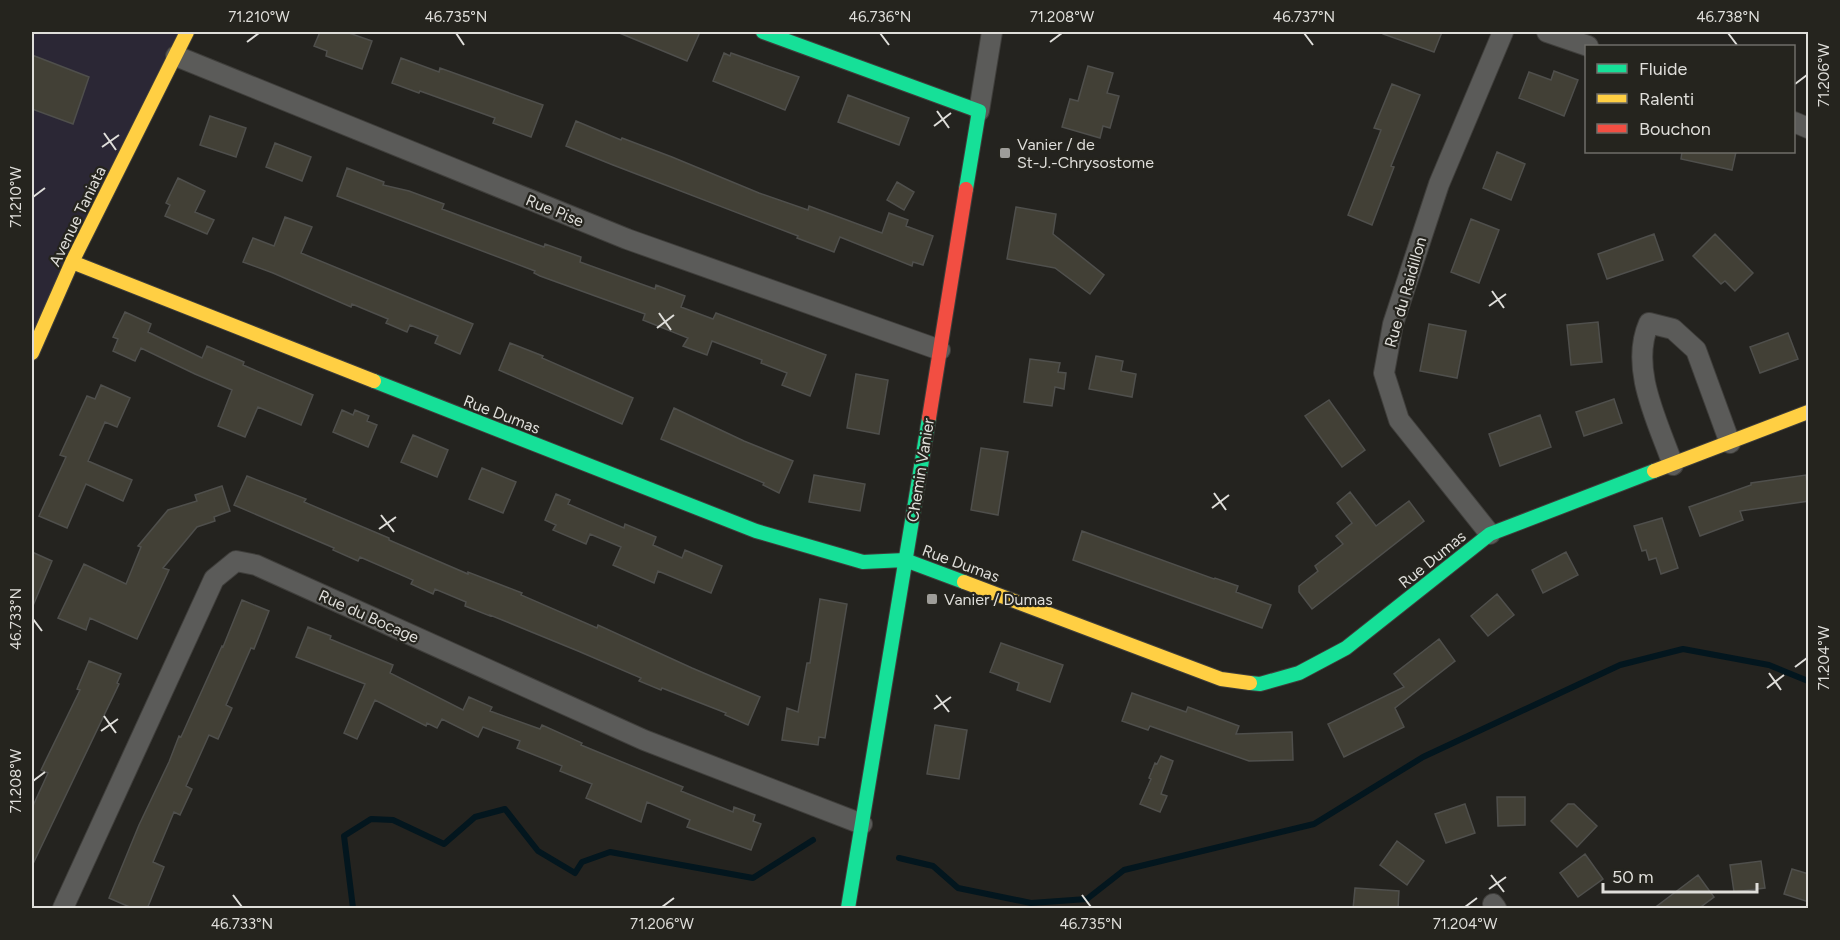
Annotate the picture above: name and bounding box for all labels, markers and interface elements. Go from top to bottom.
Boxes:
text: 71.210°W [228,8,290,26]
text: 46.735°N [425,8,487,26]
text: 46.736°N [849,8,911,26]
text: 71.208°W [1030,8,1095,26]
text: 46.737°N [1273,8,1335,26]
text: 46.738°N [1696,8,1760,26]
text: 71.206°W [1815,43,1833,107]
legend [1585,45,1795,153]
text: Fluide [1639,58,1688,80]
text: Ralenti [1639,88,1694,110]
text: Bouchon [1639,118,1711,140]
place label: Vanier / de St-J.-Chrysostome [1017,135,1154,172]
marker: Vanier / de St-J.-Chrysostome [998,146,1012,160]
street label: Avenue Taniata [45,163,110,269]
text: 71.210°W [7,166,25,228]
street label: Rue Pise [523,190,587,231]
street label: Rue du Raidillon [1381,235,1430,350]
street label: Rue Dumas [461,391,543,438]
street label: Chemin Vanier [903,416,938,523]
street label: Rue Dumas [1395,527,1470,592]
street label: Rue Dumas [920,541,1002,586]
street label: Rue du Bocage [316,586,422,647]
text: 46.733°N [7,588,25,650]
place label: Vanier / Dumas [944,590,1053,609]
marker: Vanier / Dumas [925,592,939,606]
text: 71.204°W [1815,625,1833,690]
text: 71.208°W [7,748,25,813]
scale bar [1603,856,1758,894]
text: 50 m [1612,866,1654,888]
text: 46.733°N [211,915,273,933]
text: 71.206°W [630,915,694,933]
text: 46.735°N [1060,915,1122,933]
text: 71.204°W [1433,915,1498,933]

